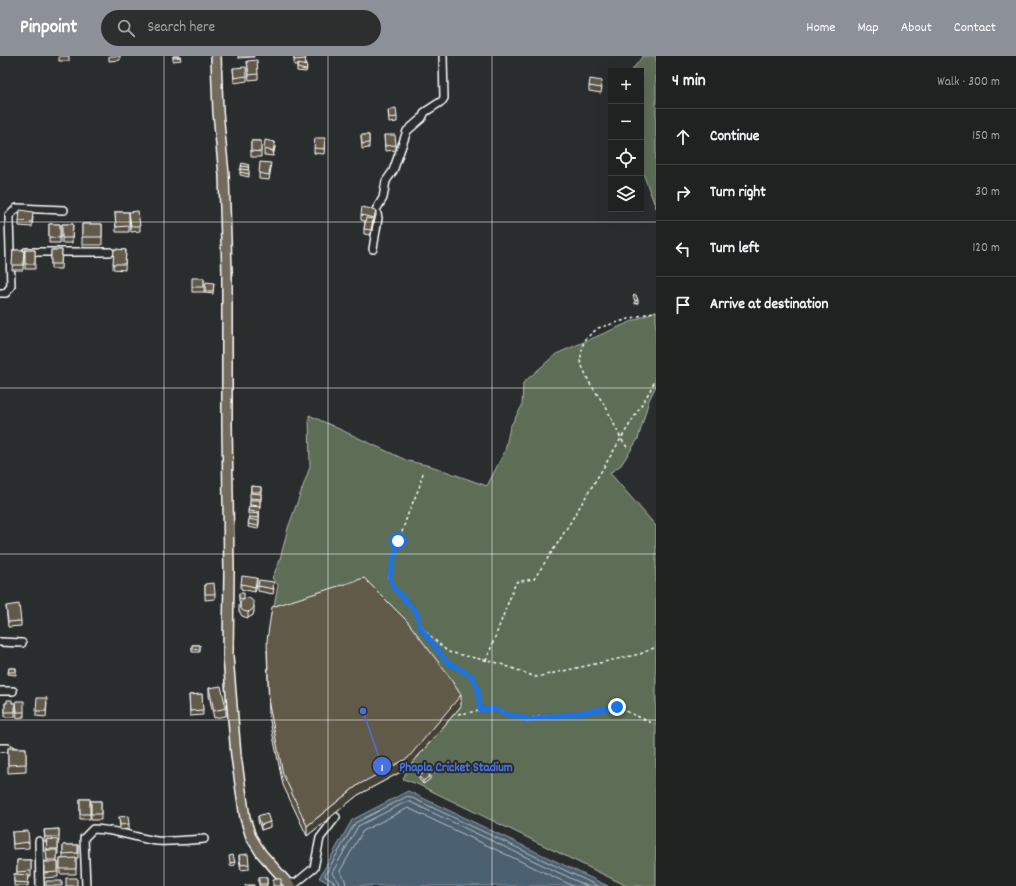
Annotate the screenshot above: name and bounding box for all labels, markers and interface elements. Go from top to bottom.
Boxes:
search box [101,10,381,46]
text: Pinpoint [20,15,77,42]
icon: search [115,17,137,39]
text: Search here [147,17,215,39]
text: Home [806,18,835,38]
text: Map [857,18,879,38]
text: About [901,18,932,38]
text: Contact [954,18,996,38]
map controls [608,68,644,212]
button: + [608,68,644,104]
text: 4 min [672,70,706,94]
text: Walk · 300 m [937,73,1000,92]
button: − [608,104,644,140]
icon: ahead [672,126,694,148]
text: Continue [710,126,759,148]
text: 150 m [972,127,1000,146]
button: locate [608,140,644,176]
button: layers [608,176,644,212]
icon: right [672,182,694,204]
text: Turn right [710,182,766,204]
text: 30 m [975,183,1000,202]
icon: left [672,238,694,260]
text: Turn left [710,238,759,260]
text: 120 m [972,239,1000,258]
icon: arrive [672,294,694,316]
text: Arrive at destination [710,294,828,316]
route start [389,532,407,550]
route end [608,698,626,716]
callout: Phapla Cricket Stadium [372,754,521,779]
text: Phapla Cricket Stadium [399,759,513,778]
text: 1 [381,760,384,777]

